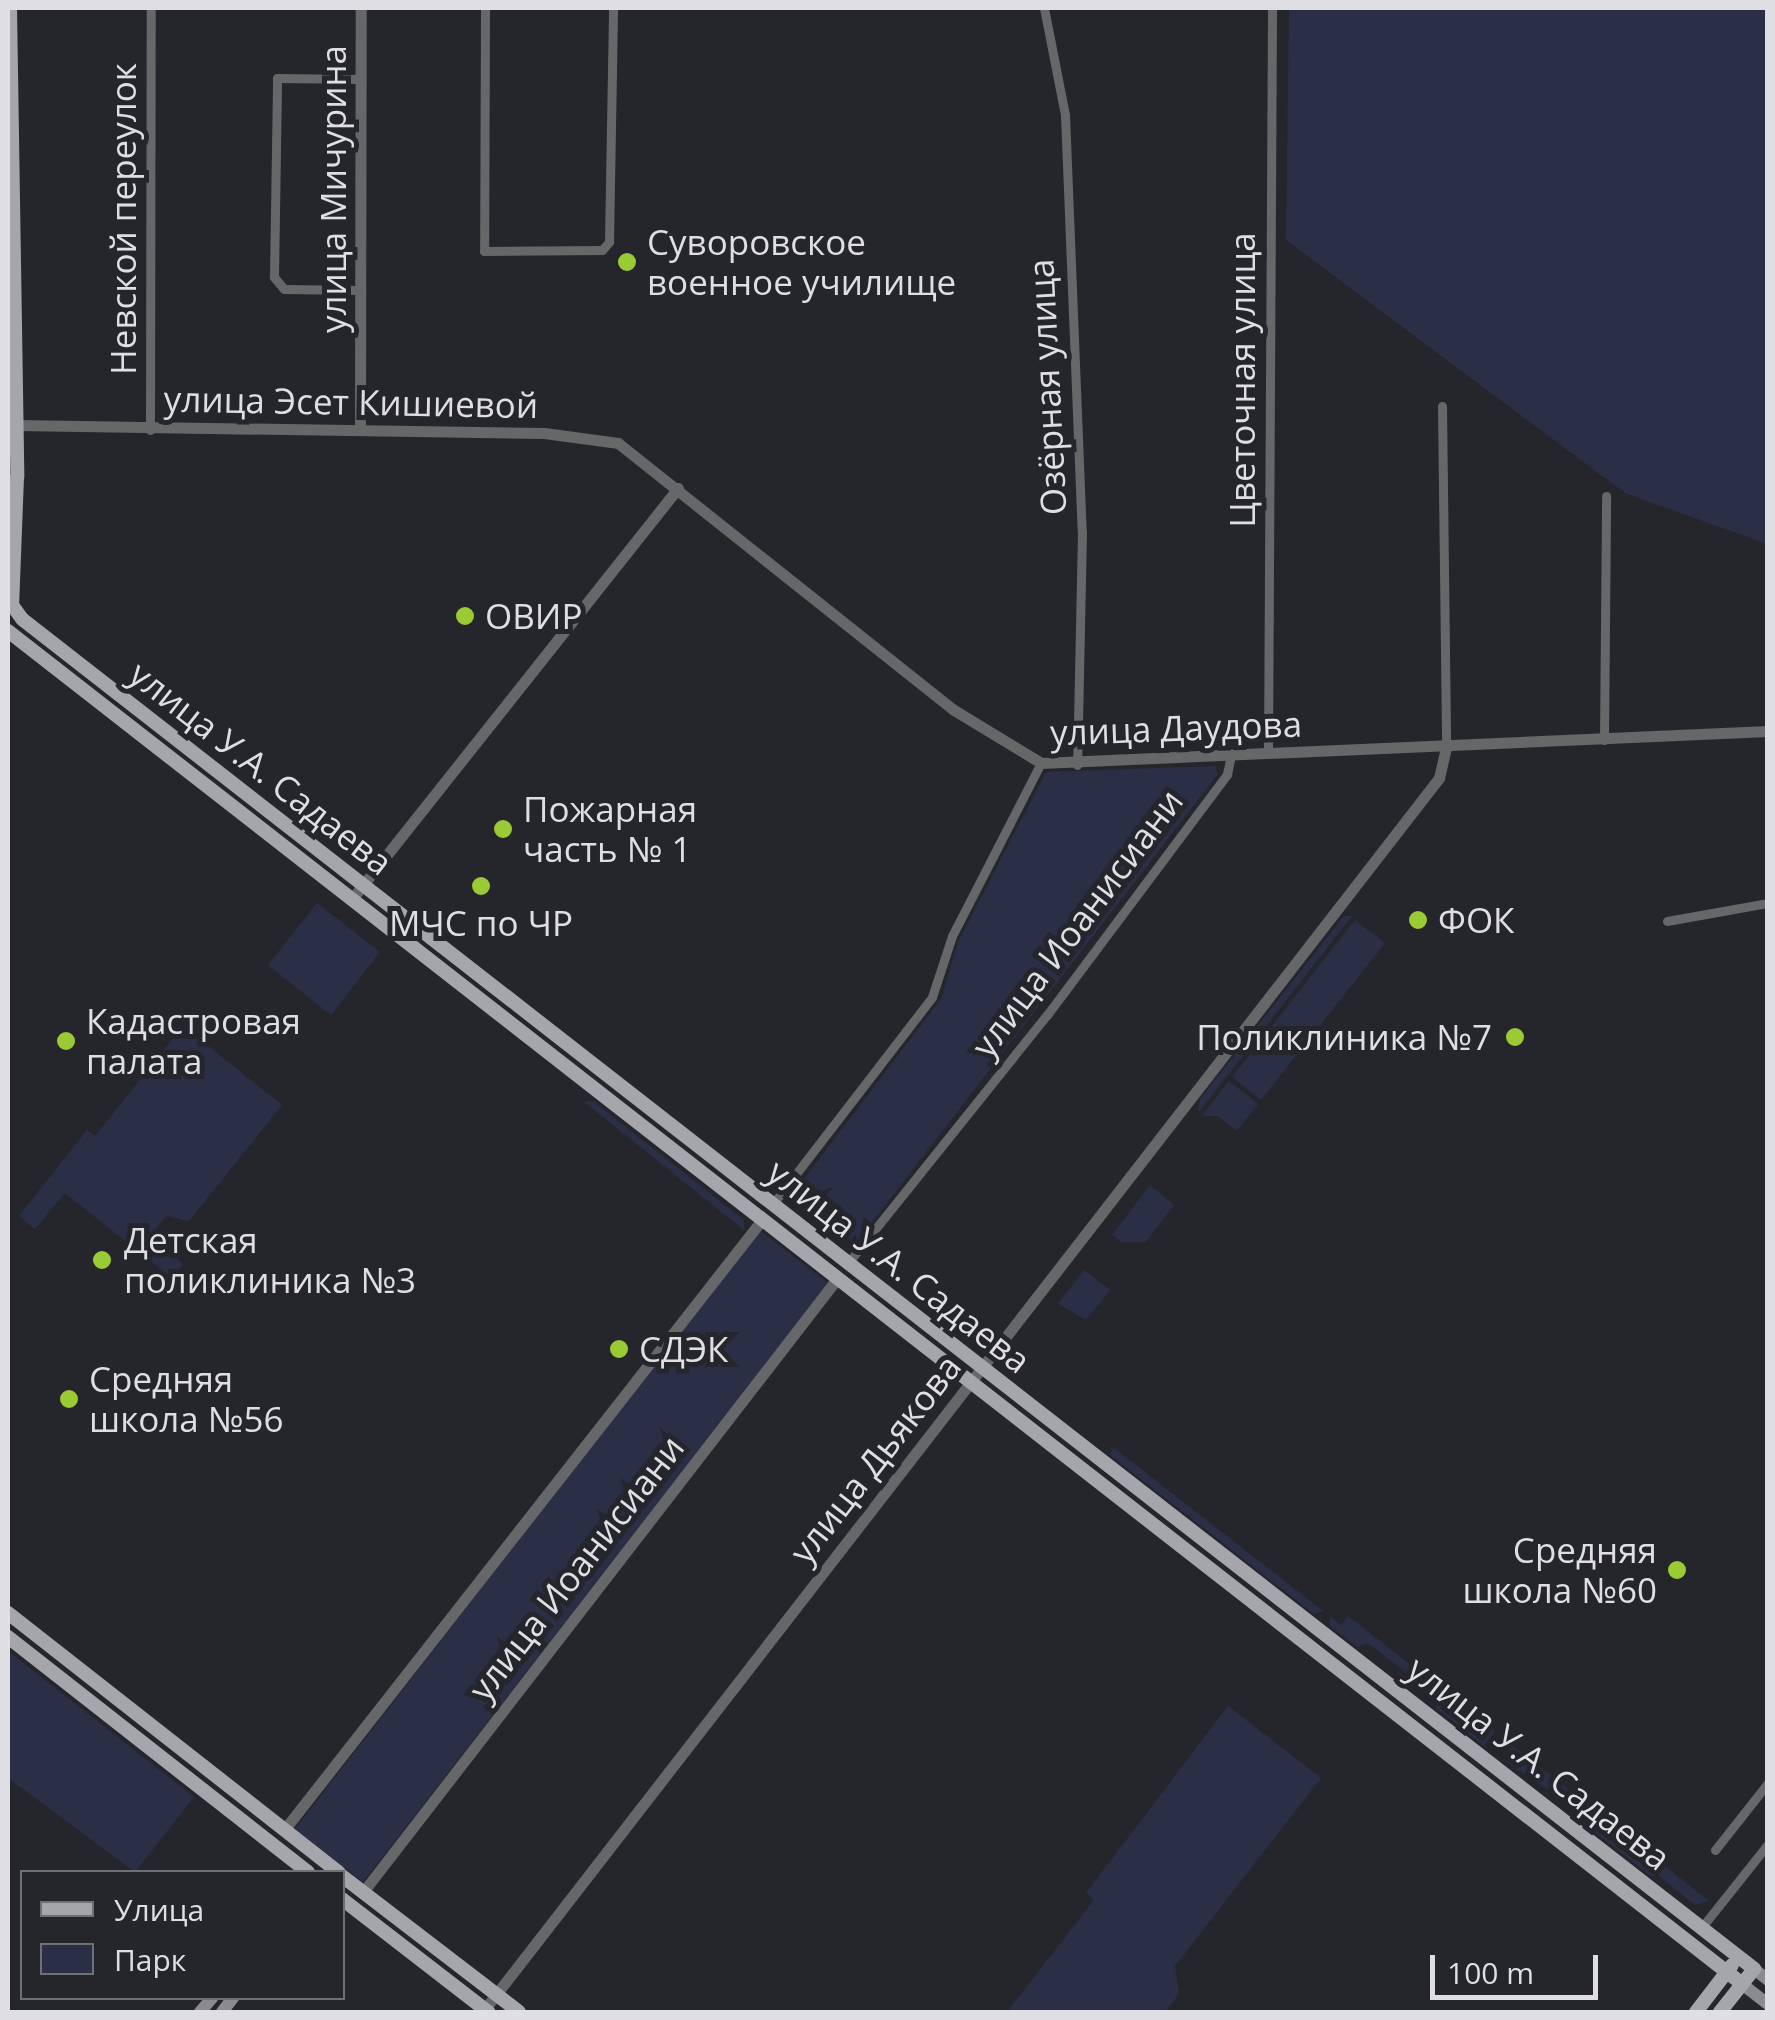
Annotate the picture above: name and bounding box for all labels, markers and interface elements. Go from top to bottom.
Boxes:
street label: улица Мичурина [312,45,354,333]
street label: Невской переулок [102,63,144,375]
place label: Суворовское военное училище [647,221,956,303]
street label: Цветочная улица [1221,232,1263,528]
marker: Суворовское военное училище [616,251,638,273]
street label: Озёрная улица [1019,258,1075,516]
street label: улица Эсет Кишиевой [163,378,539,426]
place label: ОВИР [485,595,582,637]
marker: ОВИР [454,605,476,627]
street label: улица У.А. Садаева [121,652,401,884]
street label: улица Даудова [1049,703,1303,753]
street label: улица Иоанисиани [963,781,1191,1065]
place label: Пожарная часть № 1 [523,788,697,870]
marker: Пожарная часть № 1 [492,818,514,840]
marker: МЧС по ЧР [470,875,492,897]
place label: ФОК [1438,899,1514,941]
place label: МЧС по ЧР [389,902,573,944]
marker: ФОК [1407,909,1429,931]
place label: Кадастровая палата [86,1000,301,1082]
place label: Поликлиника №7 [1196,1016,1492,1058]
marker: Поликлиника №7 [1502,1024,1528,1050]
marker: Кадастровая палата [55,1030,77,1052]
street label: улица У.А. Садаева [759,1150,1039,1382]
place label: Детская поликлиника №3 [124,1219,416,1301]
marker: Детская поликлиника №3 [89,1247,115,1273]
place label: СДЭК [639,1328,728,1370]
marker: СДЭК [608,1338,630,1360]
street label: улица Дьякова [781,1346,969,1572]
place label: Средняя школа №56 [89,1358,284,1440]
marker: Средняя школа №56 [58,1388,80,1410]
street label: улица Иоанисиани [460,1427,692,1709]
place label: Средняя школа №60 [1462,1529,1657,1611]
marker: Средняя школа №60 [1666,1559,1688,1581]
street label: улица У.А. Садаева [1399,1647,1679,1879]
legend [20,1870,345,2000]
text: Улица [114,1889,204,1930]
scale bar [1435,1935,1602,1997]
text: Парк [114,1939,186,1980]
text: 100 m [1447,1952,1534,1993]

